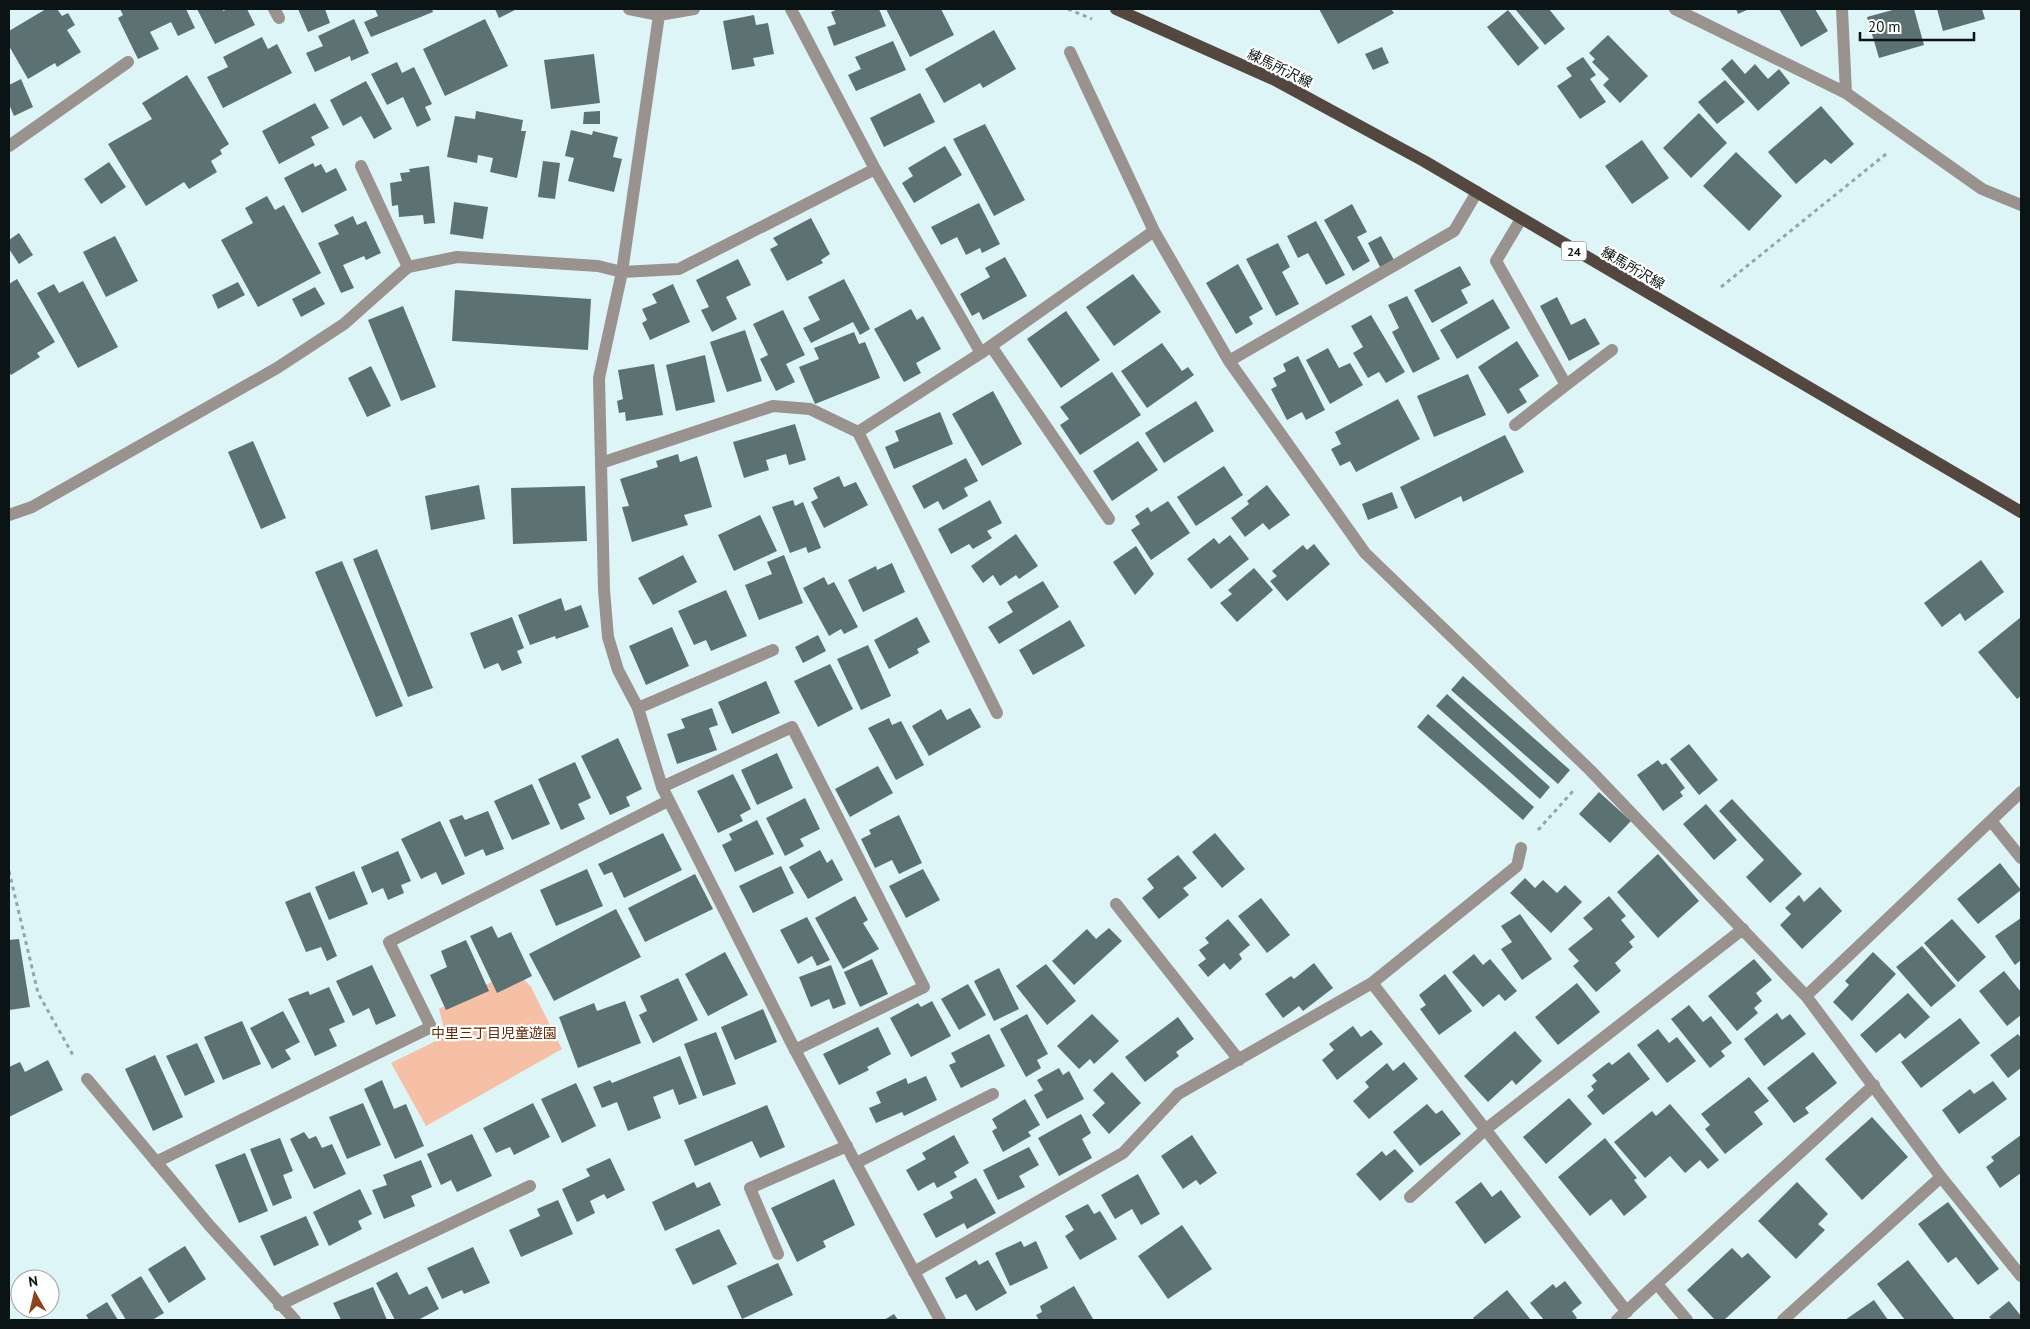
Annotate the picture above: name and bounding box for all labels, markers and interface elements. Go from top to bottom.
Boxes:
scale bar [1860,10,1974,42]
text: 20 m [1868,17,1901,36]
street label: 練馬所沢線 [1245,45,1315,91]
road number: 24 [1562,242,1586,260]
street label: 練馬所沢線 [1598,243,1668,293]
park label: 中里三丁目児童遊園 [431,1024,557,1042]
north arrow [10,1269,60,1319]
text: N [27,1272,39,1291]

